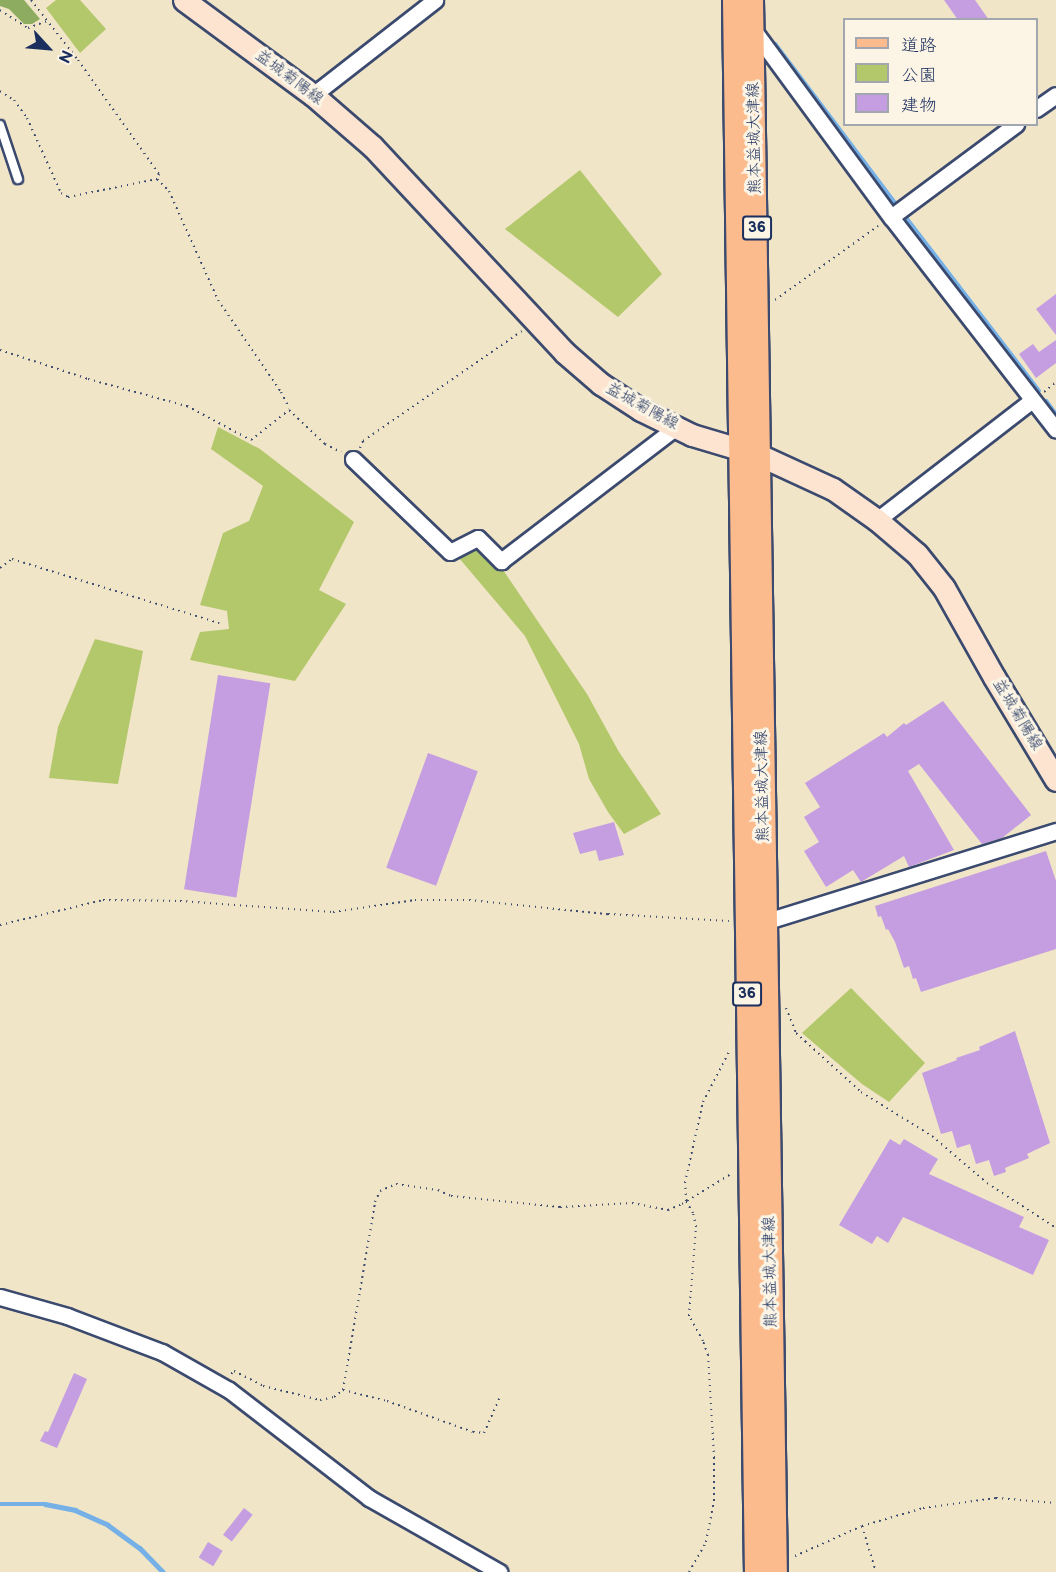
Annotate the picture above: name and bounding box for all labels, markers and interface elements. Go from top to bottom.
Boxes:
north arrow [18,18,78,78]
legend [843,18,1038,126]
text: 道路 [901,35,937,56]
street label: 益城菊陽線 [251,46,327,110]
text: N [53,47,76,66]
text: 公園 [901,65,937,86]
street label: 熊本益城大津線 [744,82,766,194]
text: 建物 [901,95,937,116]
road number: 36 [742,216,772,240]
street label: 益城菊陽線 [602,379,682,435]
street label: 益城菊陽線 [988,676,1046,754]
street label: 熊本益城大津線 [752,730,774,842]
road number: 36 [732,982,762,1006]
street label: 熊本益城大津線 [760,1216,782,1328]

